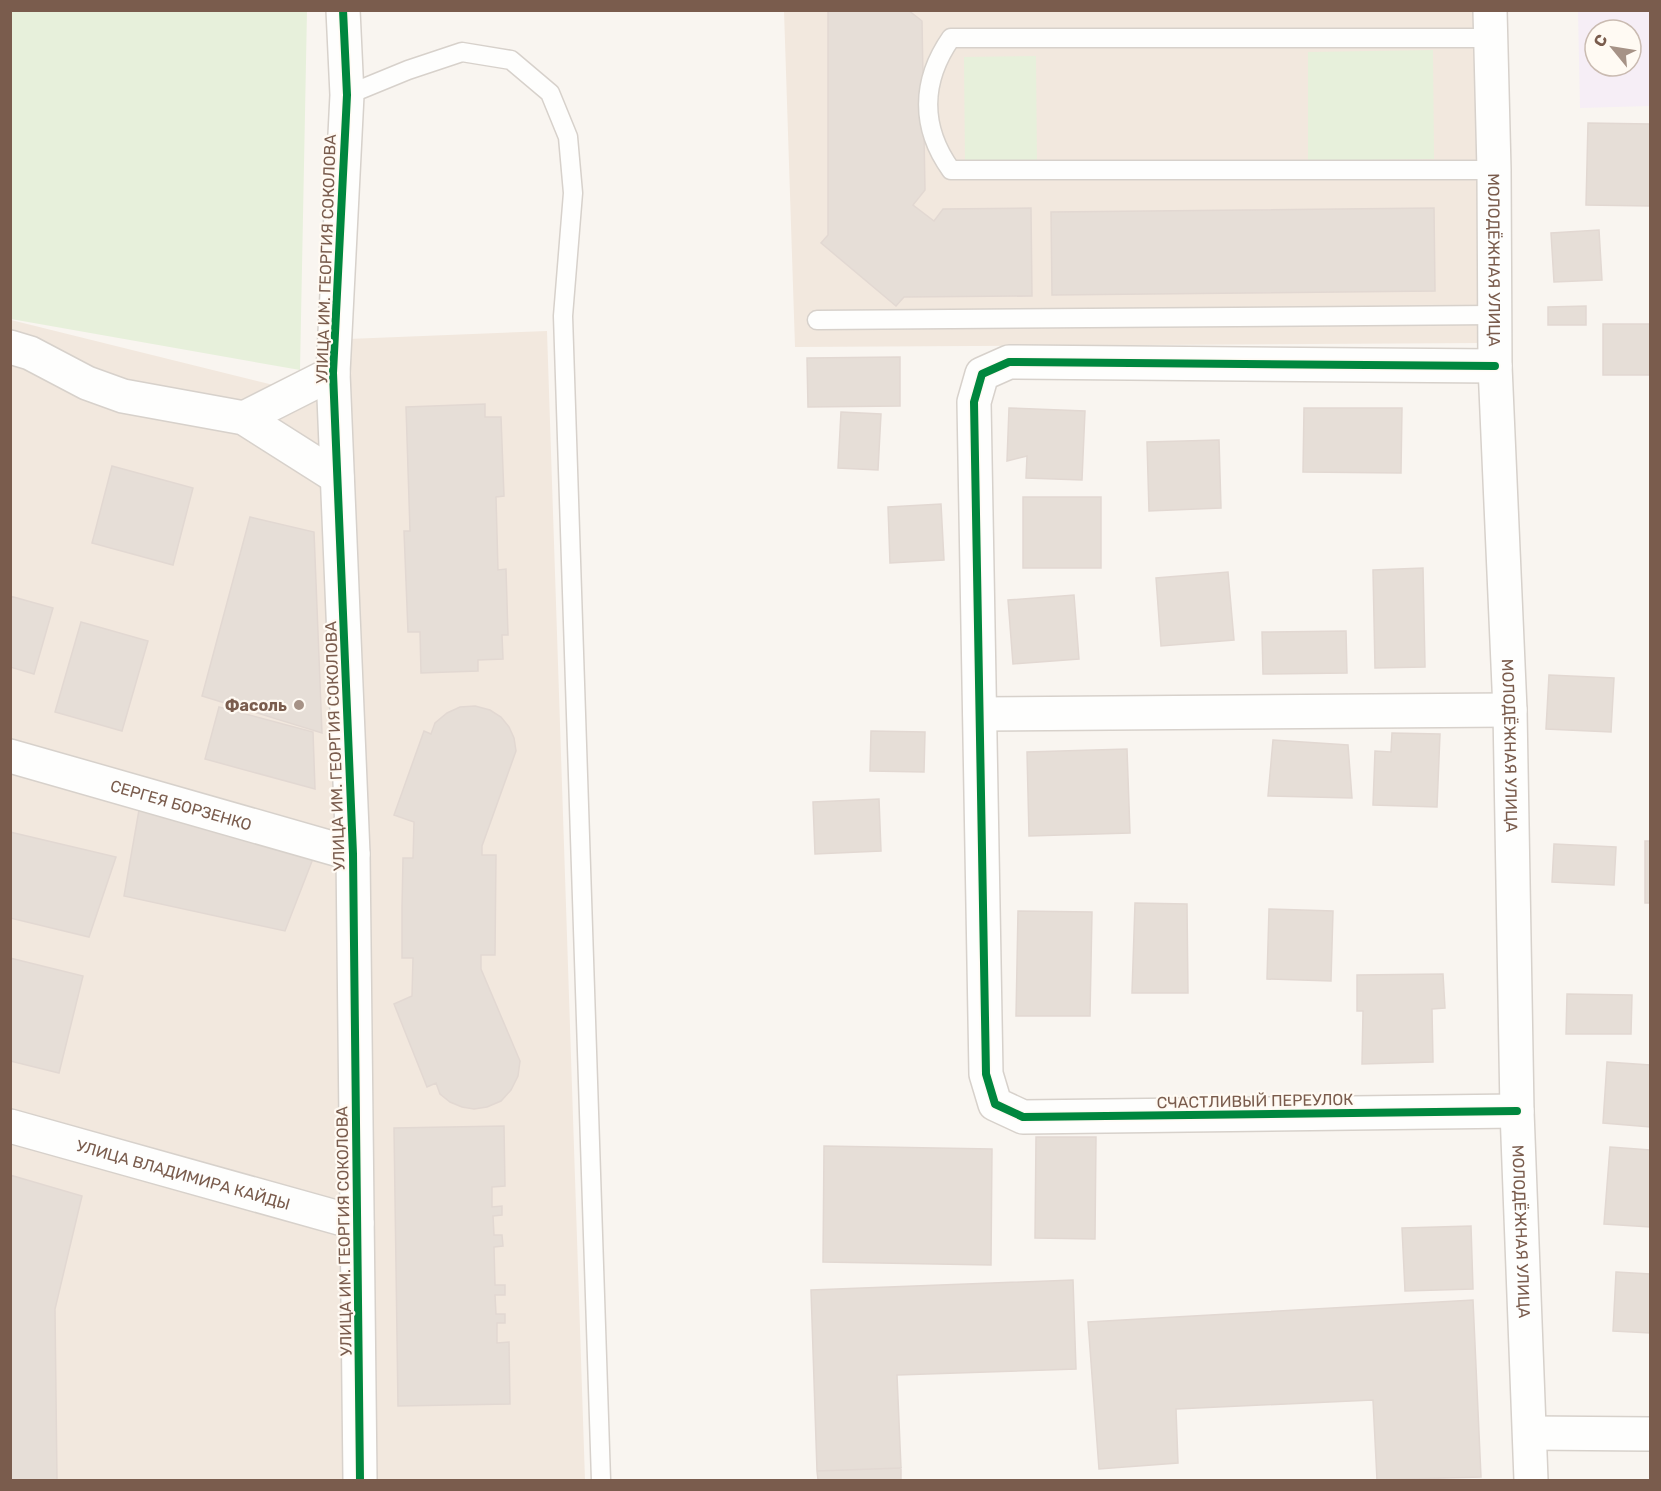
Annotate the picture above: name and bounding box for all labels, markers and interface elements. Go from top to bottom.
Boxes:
north arrow [1583,18,1643,78]
text: С [1589,31,1611,50]
street label: УЛИЦА ИМ. ГЕОРГИЯ СОКОЛОВА [312,133,340,384]
street label: МОЛОДЁЖНАЯ УЛИЦА [1485,173,1504,347]
street label: УЛИЦА ИМ. ГЕОРГИЯ СОКОЛОВА [321,620,349,871]
street label: МОЛОДЁЖНАЯ УЛИЦА [1498,658,1522,833]
place label: Фасоль [225,696,287,715]
marker: Фасоль [292,698,306,712]
street label: СЕРГЕЯ БОРЗЕНКО [108,776,254,834]
street label: СЧАСТЛИВЫЙ ПЕРЕУЛОК [1156,1090,1354,1112]
street label: УЛИЦА ИМ. ГЕОРГИЯ СОКОЛОВА [332,1106,356,1356]
street label: УЛИЦА ВЛАДИМИРА КАЙДЫ [74,1136,292,1213]
street label: МОЛОДЁЖНАЯ УЛИЦА [1509,1144,1534,1319]

